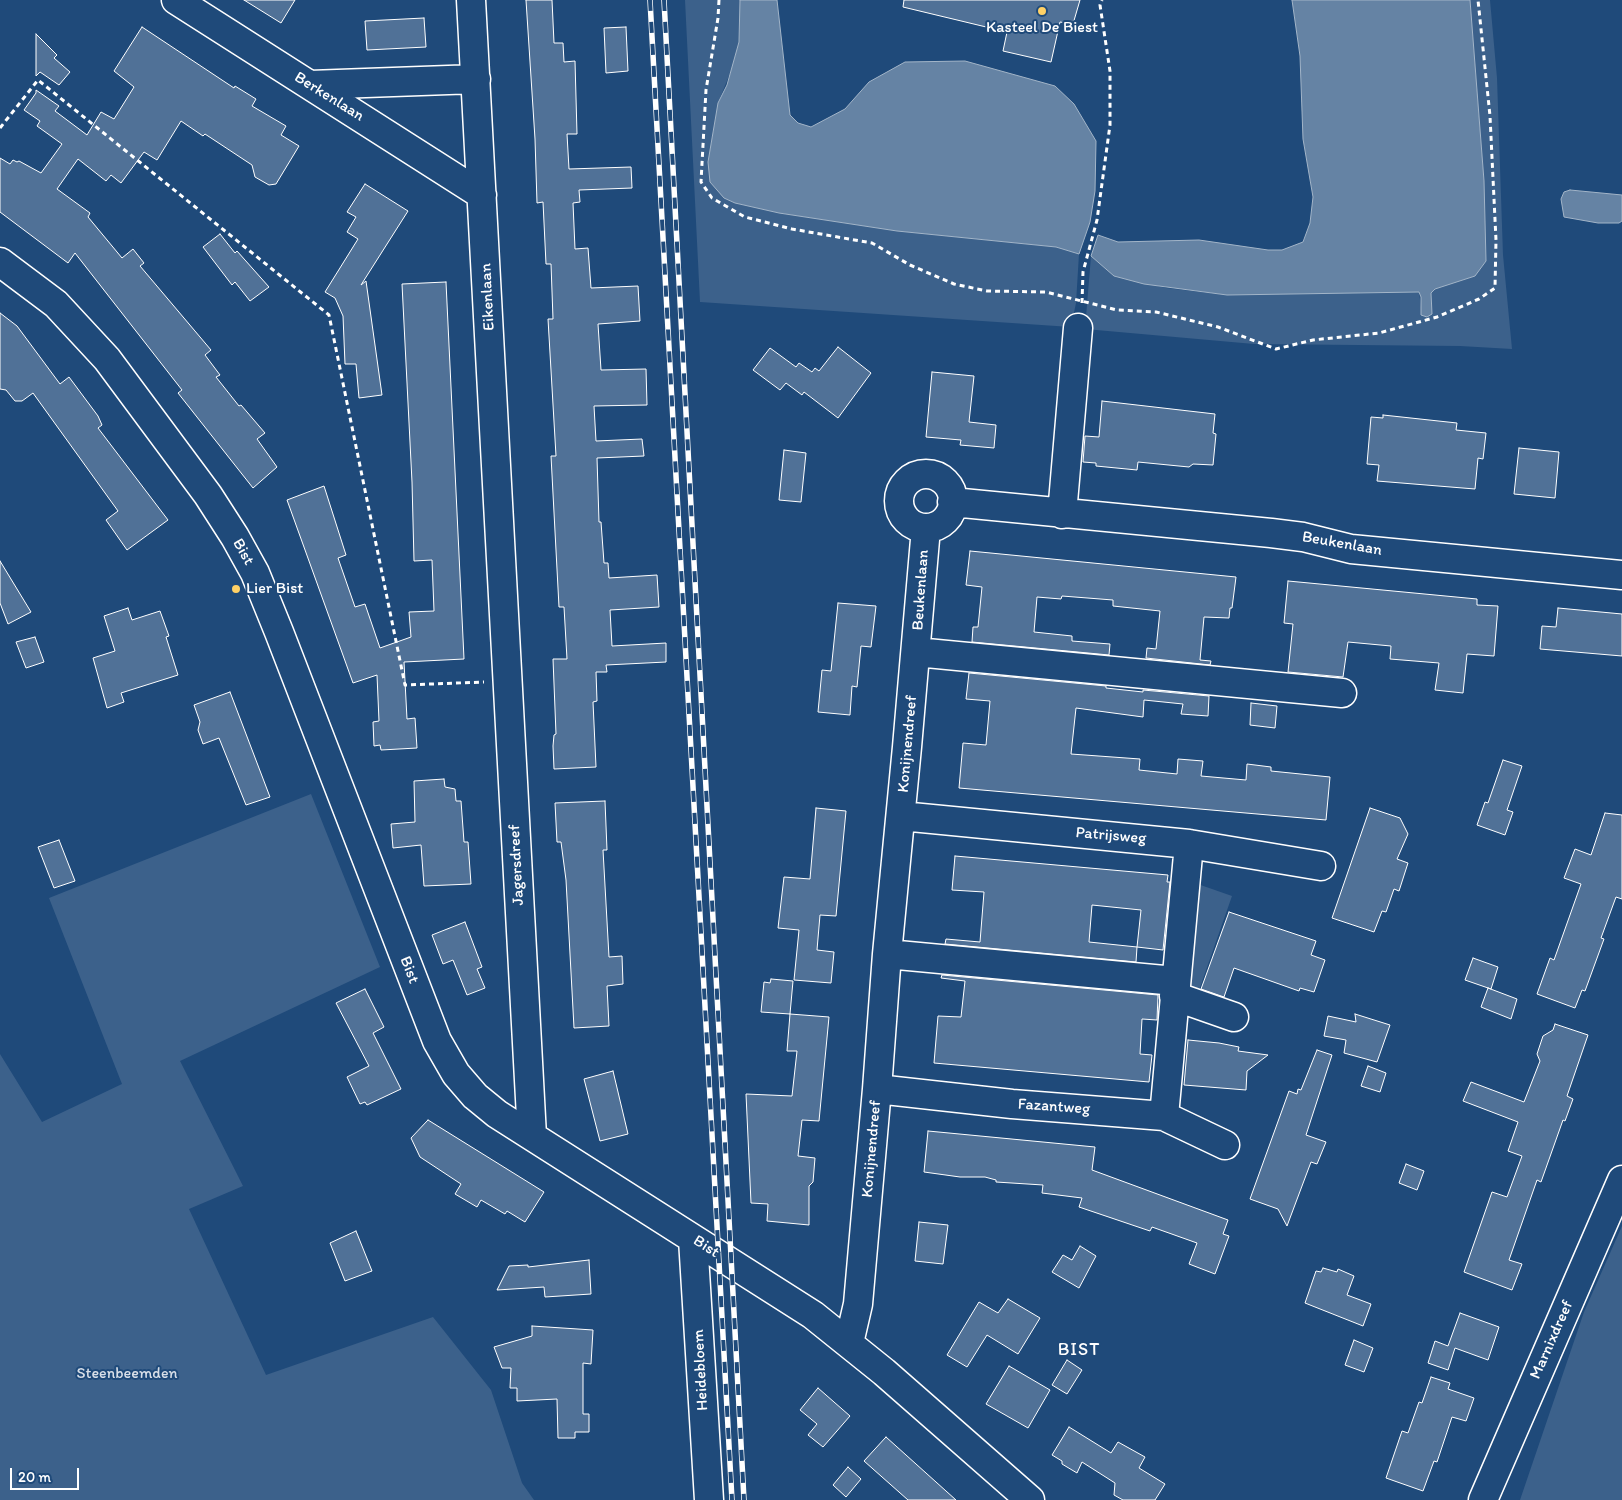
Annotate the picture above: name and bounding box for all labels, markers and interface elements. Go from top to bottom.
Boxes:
marker: Kasteel De Biest [1036,5,1048,17]
place label: Kasteel De Biest [986,18,1098,38]
street label: Berkenlaan [290,68,368,126]
street label: Eikenlaan [477,263,499,331]
street label: Beukenlaan [1300,528,1384,560]
street label: Bist [228,535,258,569]
street label: Beukenlaan [909,549,933,631]
place label: Lier Bist [246,579,303,599]
marker: Lier Bist [230,583,242,595]
street label: Konijnendreef [894,695,922,793]
street label: Patrijsweg [1075,823,1147,849]
street label: Jagersdreef [505,824,529,906]
street label: Bist [395,954,423,986]
street label: Fazantweg [1017,1095,1091,1119]
street label: Konijnendreef [858,1100,886,1198]
street label: Bist [689,1231,723,1263]
street label: Marnixdreef [1526,1298,1578,1382]
street label: Heidebloem [689,1329,713,1411]
district label: BIST [1057,1339,1101,1361]
park label: Steenbeemden [76,1364,178,1384]
scale bar [12,1458,81,1490]
text: 20 m [18,1468,51,1486]

